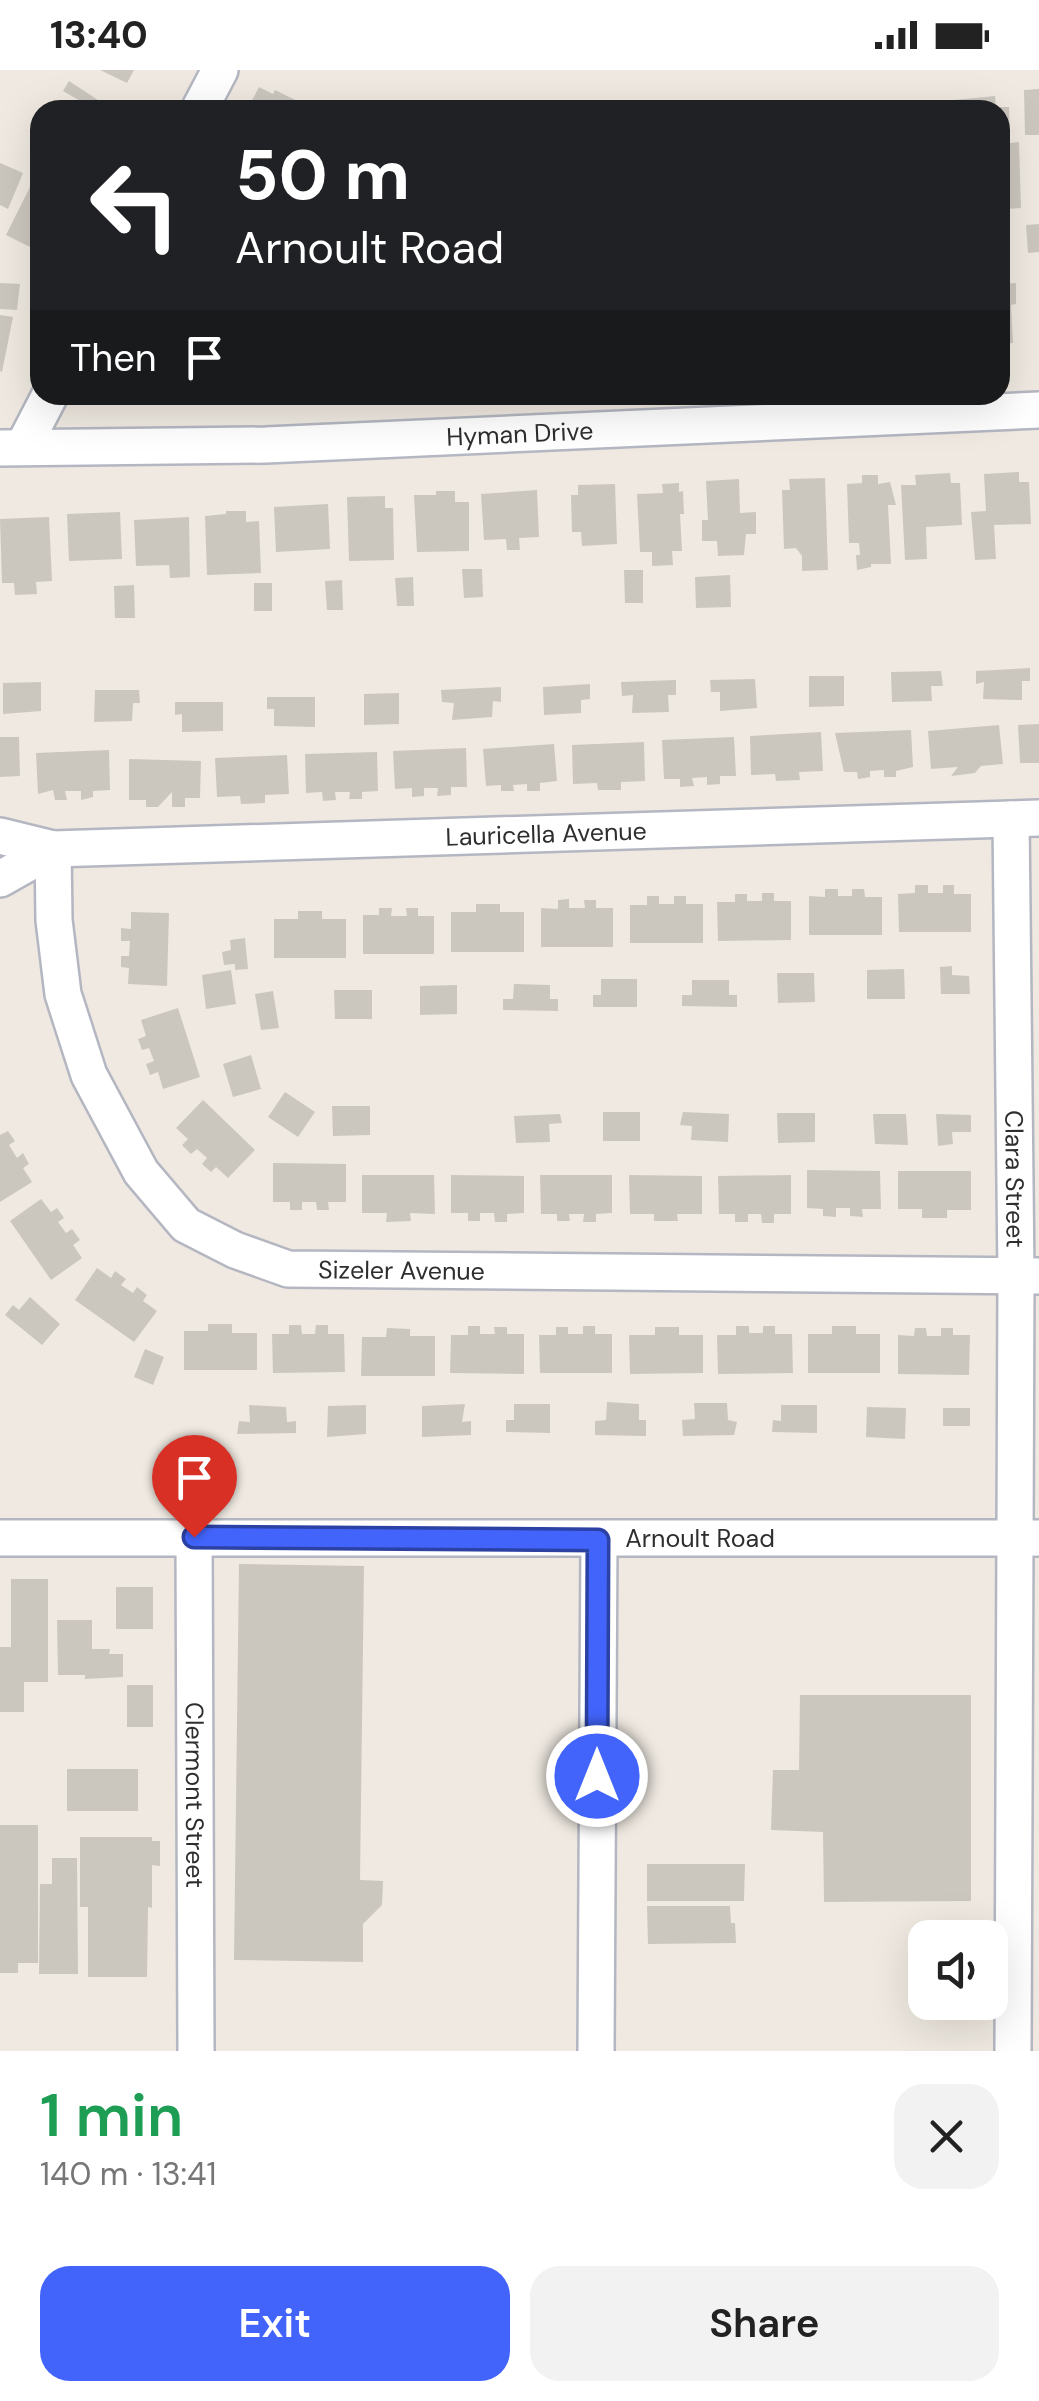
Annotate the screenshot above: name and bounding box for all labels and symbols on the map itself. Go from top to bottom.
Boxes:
street label: Hyman Drive [446,414,594,453]
street label: Lauricella Avenue [445,814,647,853]
street label: Clara Street [998,1110,1032,1248]
street label: Sizeler Avenue [318,1253,485,1287]
pin [152,1435,237,1538]
street label: Arnoult Road [625,1522,775,1555]
street label: Clermont Street [178,1702,212,1888]
position arrow [545,1724,649,1828]

